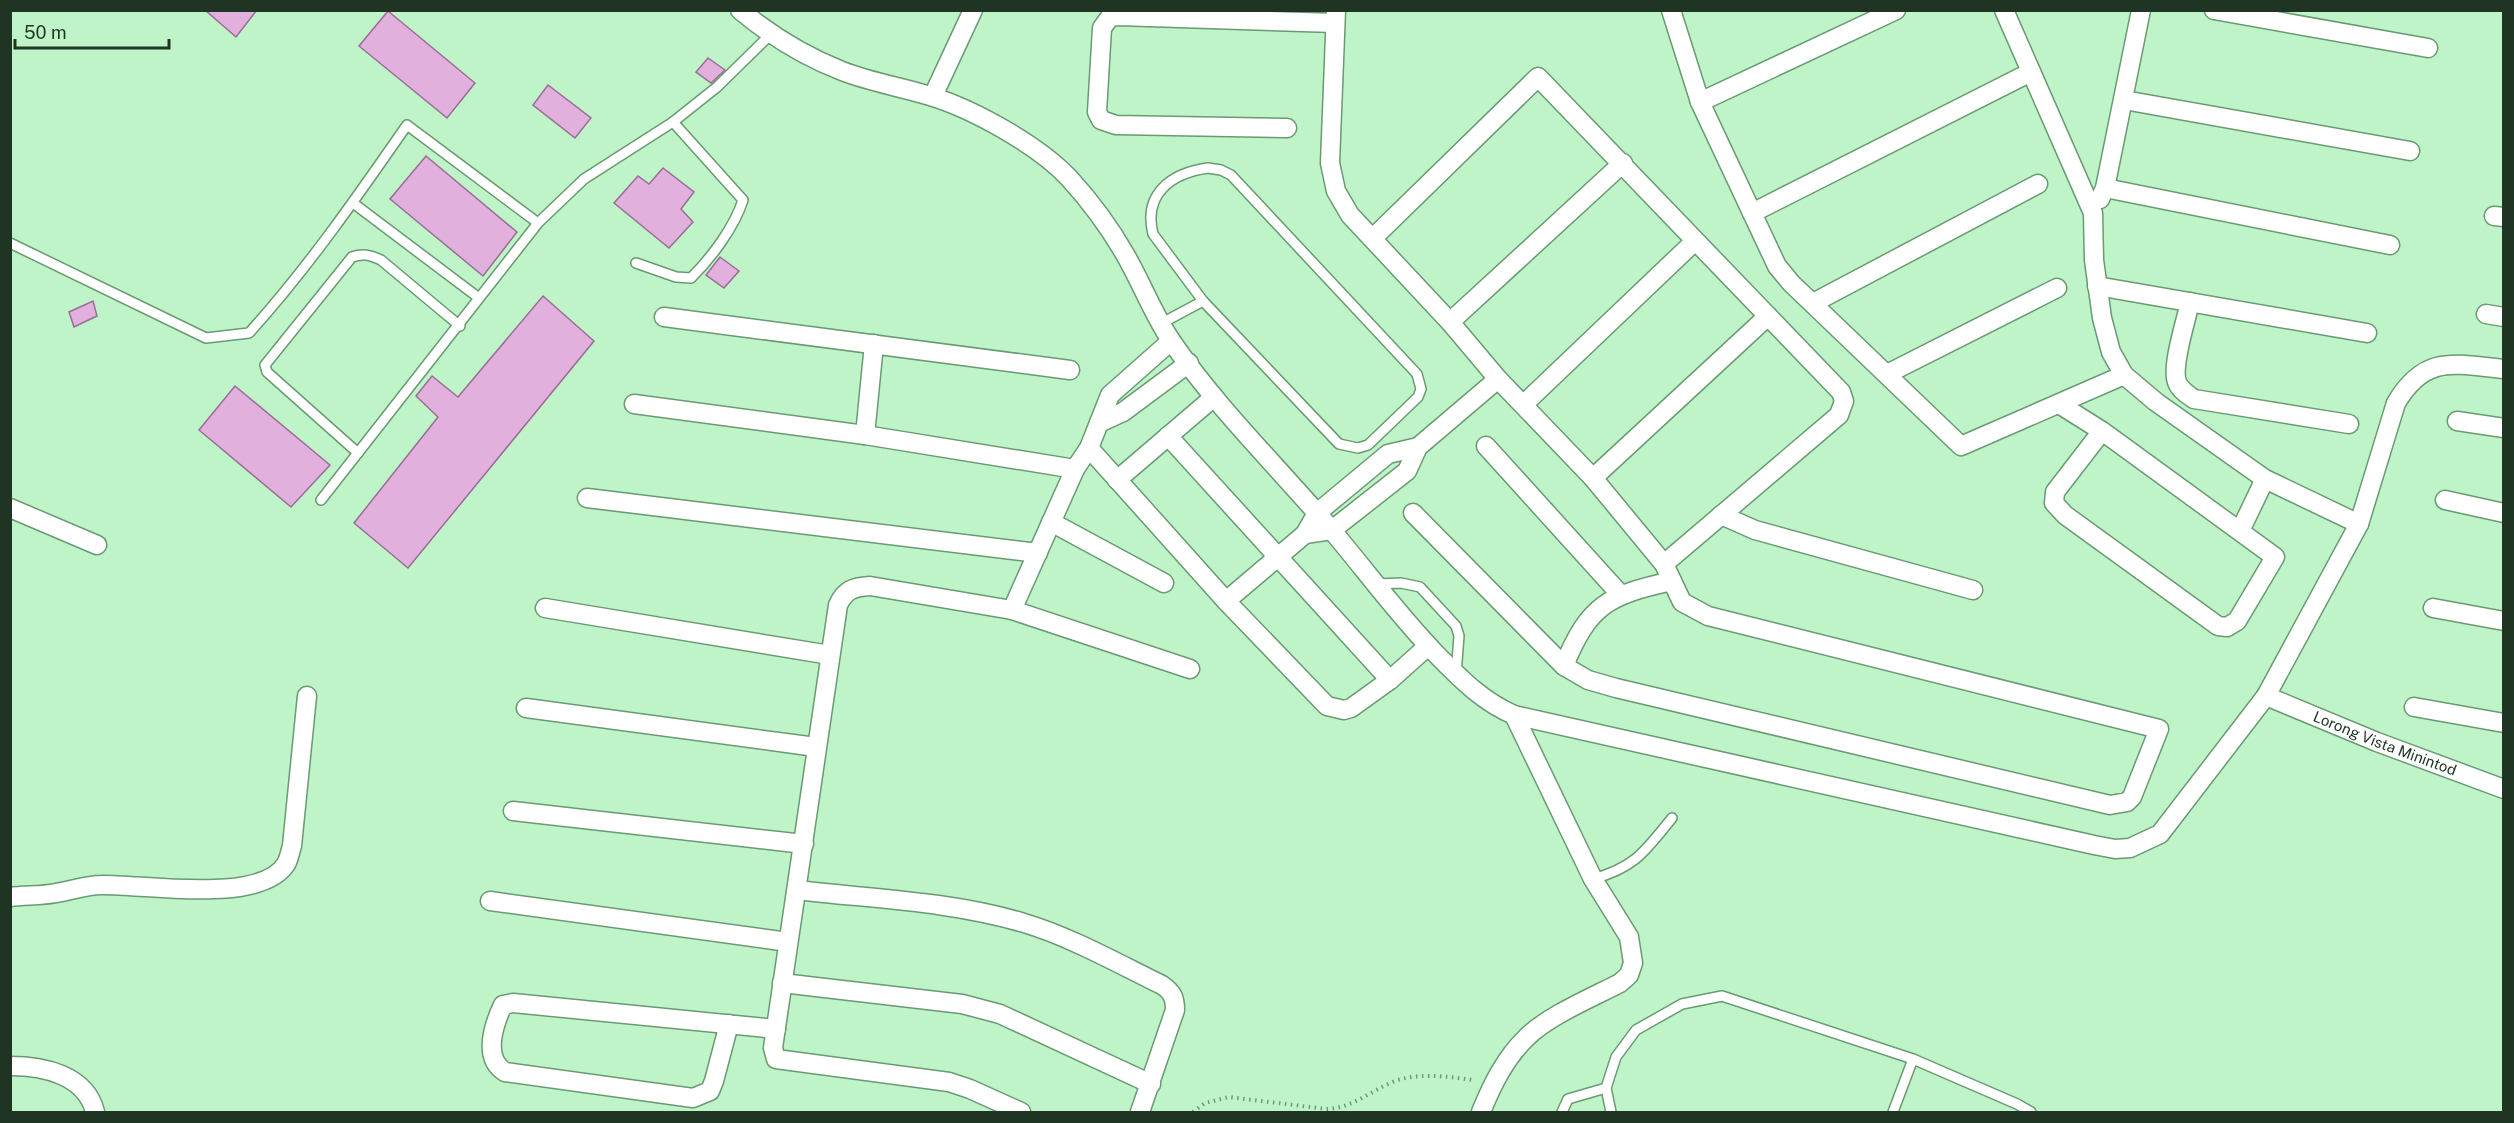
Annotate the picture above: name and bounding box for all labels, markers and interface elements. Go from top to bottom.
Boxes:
scale bar [15,12,170,50]
text: 50 m [24,22,67,43]
street label: Lorong Vista Minintod [2311,708,2459,779]

